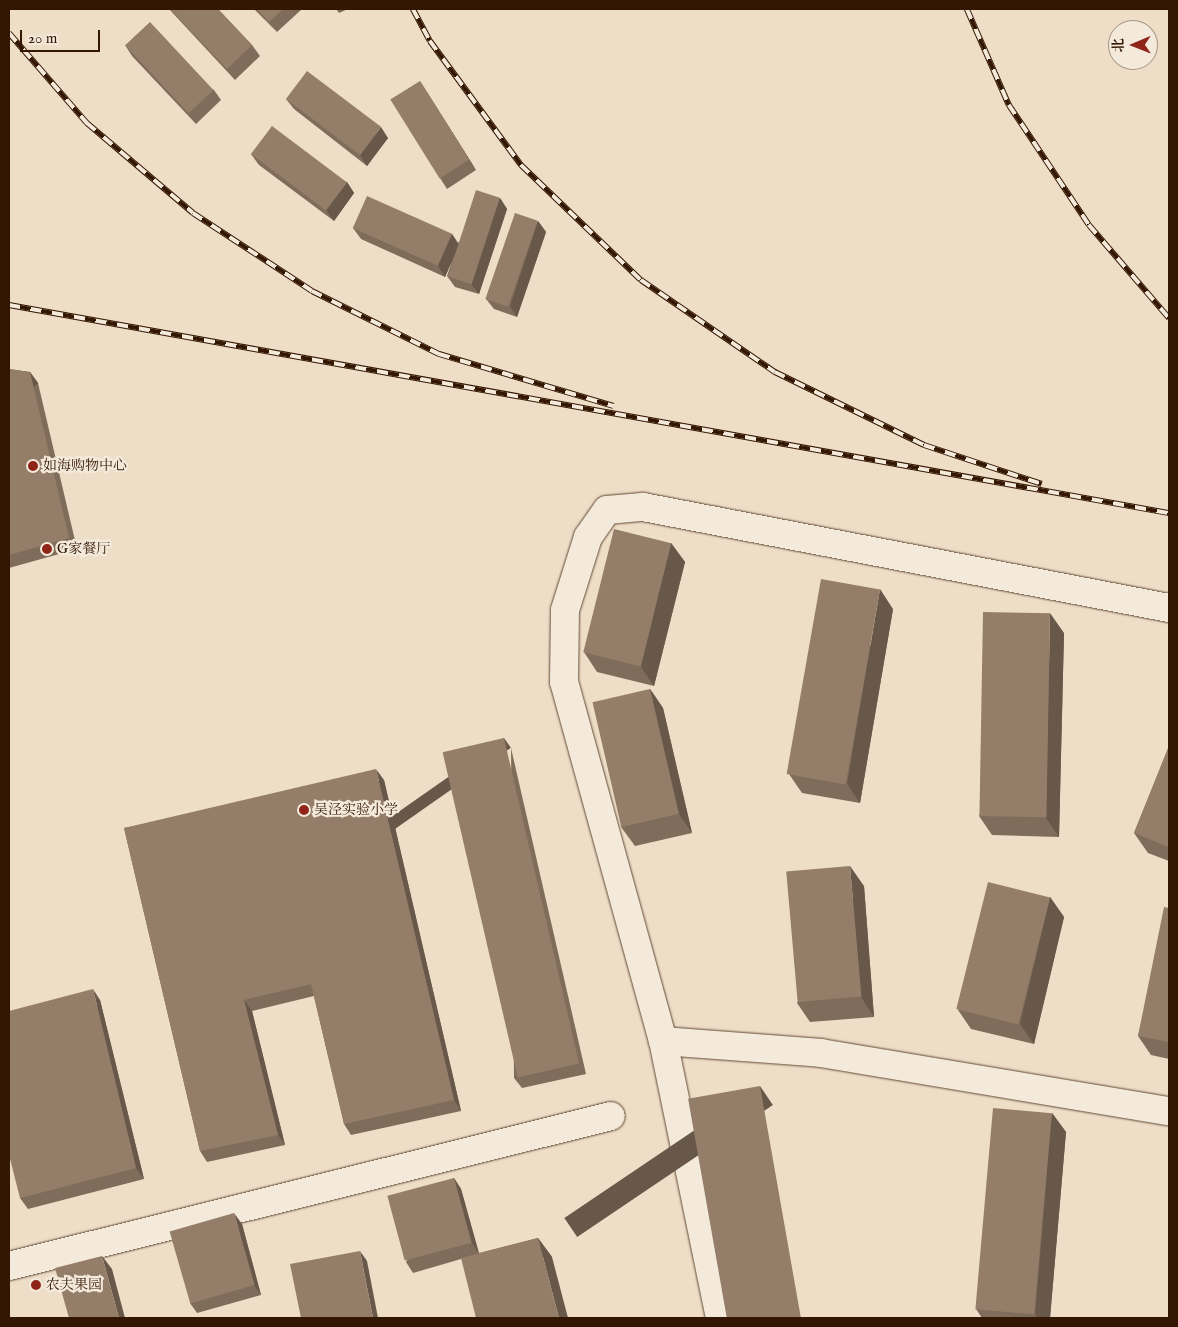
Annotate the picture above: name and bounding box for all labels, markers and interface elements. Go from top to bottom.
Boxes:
scale bar [22,20,102,52]
north arrow [1108,20,1158,70]
text: 20 m [28,29,57,48]
text: 北 [1110,38,1128,52]
place label: 如海购物中心 [43,458,127,474]
marker: 如海购物中心 [27,460,39,472]
place label: G家餐厅 [57,541,110,557]
marker: G家餐厅 [41,543,53,555]
place label: 吴泾实验小学 [314,802,398,818]
marker: 吴泾实验小学 [298,804,310,816]
place label: 农夫果园 [46,1277,102,1293]
marker: 农夫果园 [30,1279,42,1291]

